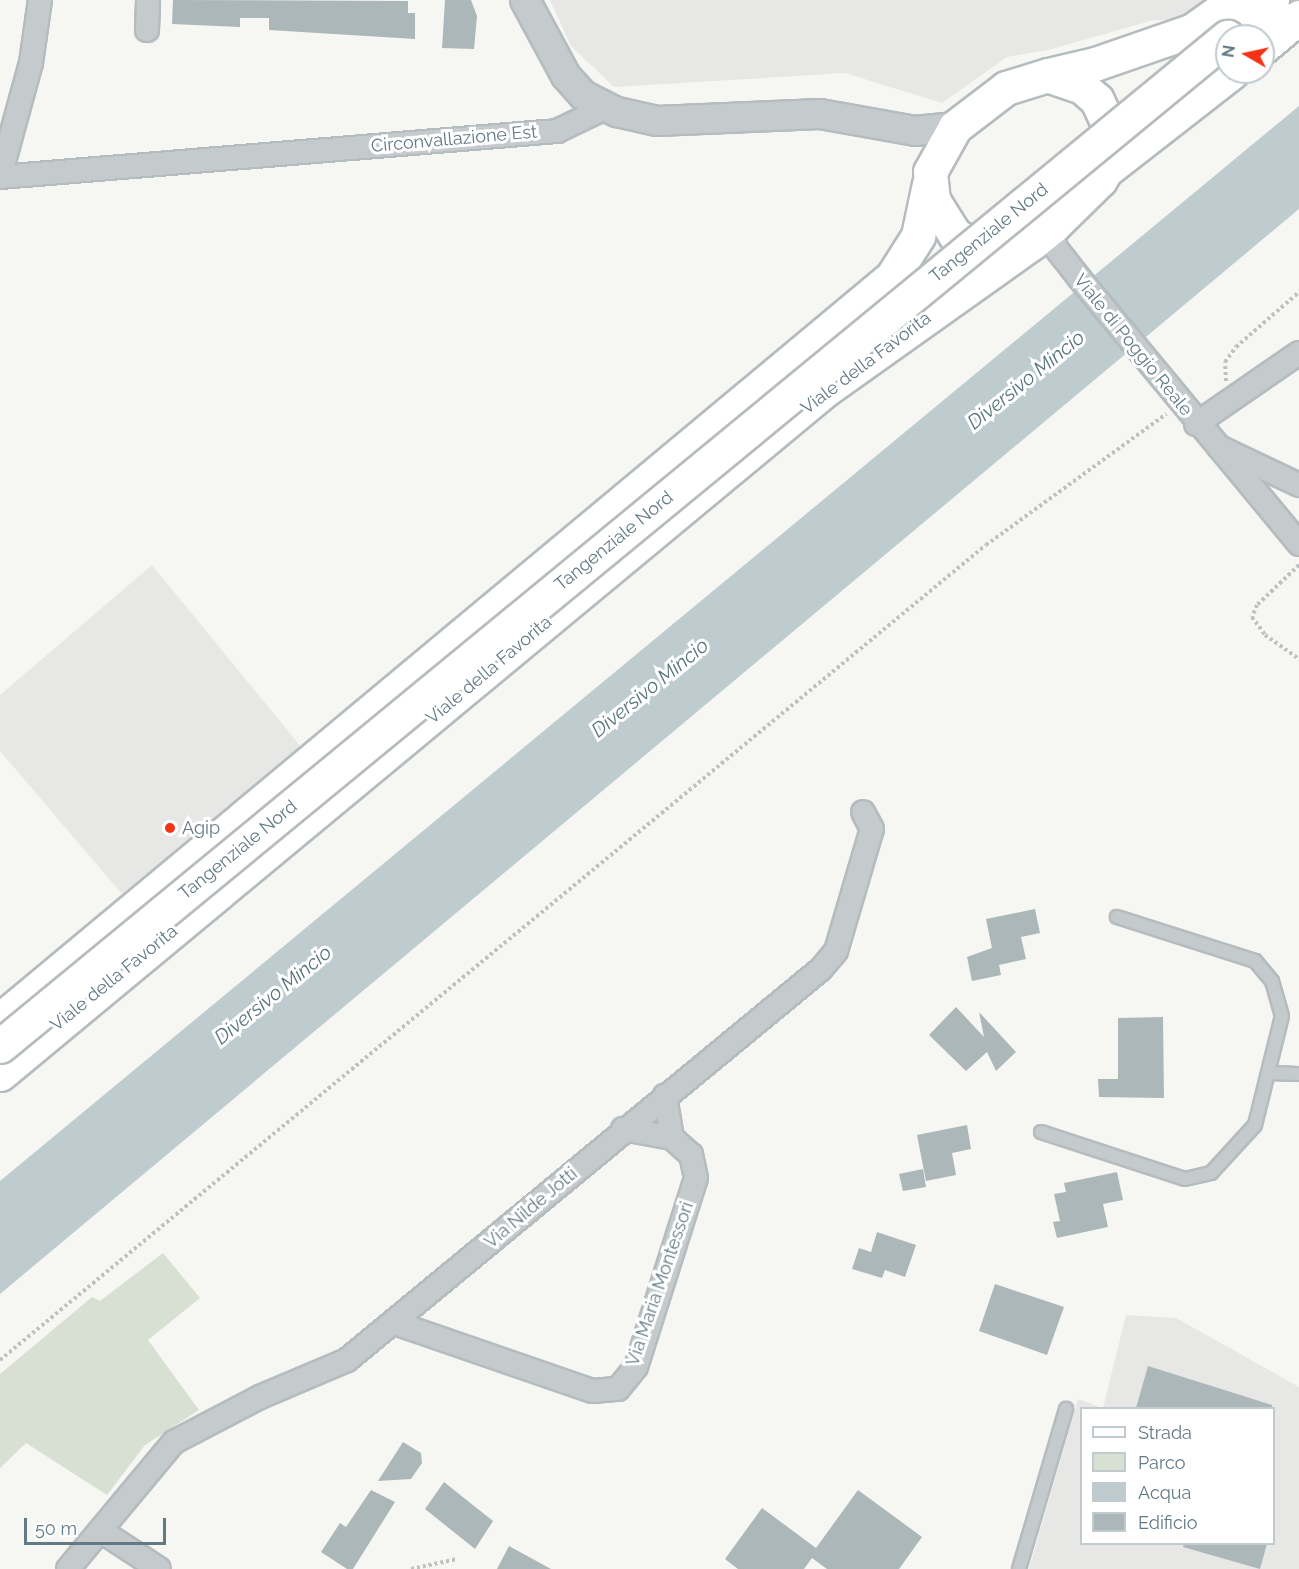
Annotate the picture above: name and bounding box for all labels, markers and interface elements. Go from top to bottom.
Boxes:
north arrow [1215,24,1275,84]
text: N [1218,44,1239,59]
street label: Circonvallazione Est [370,121,538,157]
street label: Tangenziale Nord [925,179,1053,287]
street label: Viale di Poggio Reale [1069,270,1197,420]
street label: Viale della Favorita [797,307,935,419]
water label: Diversivo Mincio [963,326,1089,434]
street label: Tangenziale Nord [550,487,678,595]
street label: Viale della Favorita [422,611,556,729]
water label: Diversivo Mincio [587,634,713,742]
street label: Tangenziale Nord [174,796,302,904]
place label: Agip [182,817,220,839]
marker: Agip [163,821,177,835]
street label: Viale della Favorita [46,920,182,1036]
water label: Diversivo Mincio [210,941,336,1049]
street label: Via Nilde Jotti [480,1163,582,1253]
street label: Via Maria Montessori [622,1199,698,1369]
legend [1080,1407,1275,1545]
text: Strada [1138,1422,1192,1443]
text: Parco [1138,1452,1185,1473]
text: Acqua [1138,1482,1191,1503]
scale bar [27,1506,170,1544]
text: Edificio [1138,1512,1197,1533]
text: 50 m [35,1518,77,1539]

